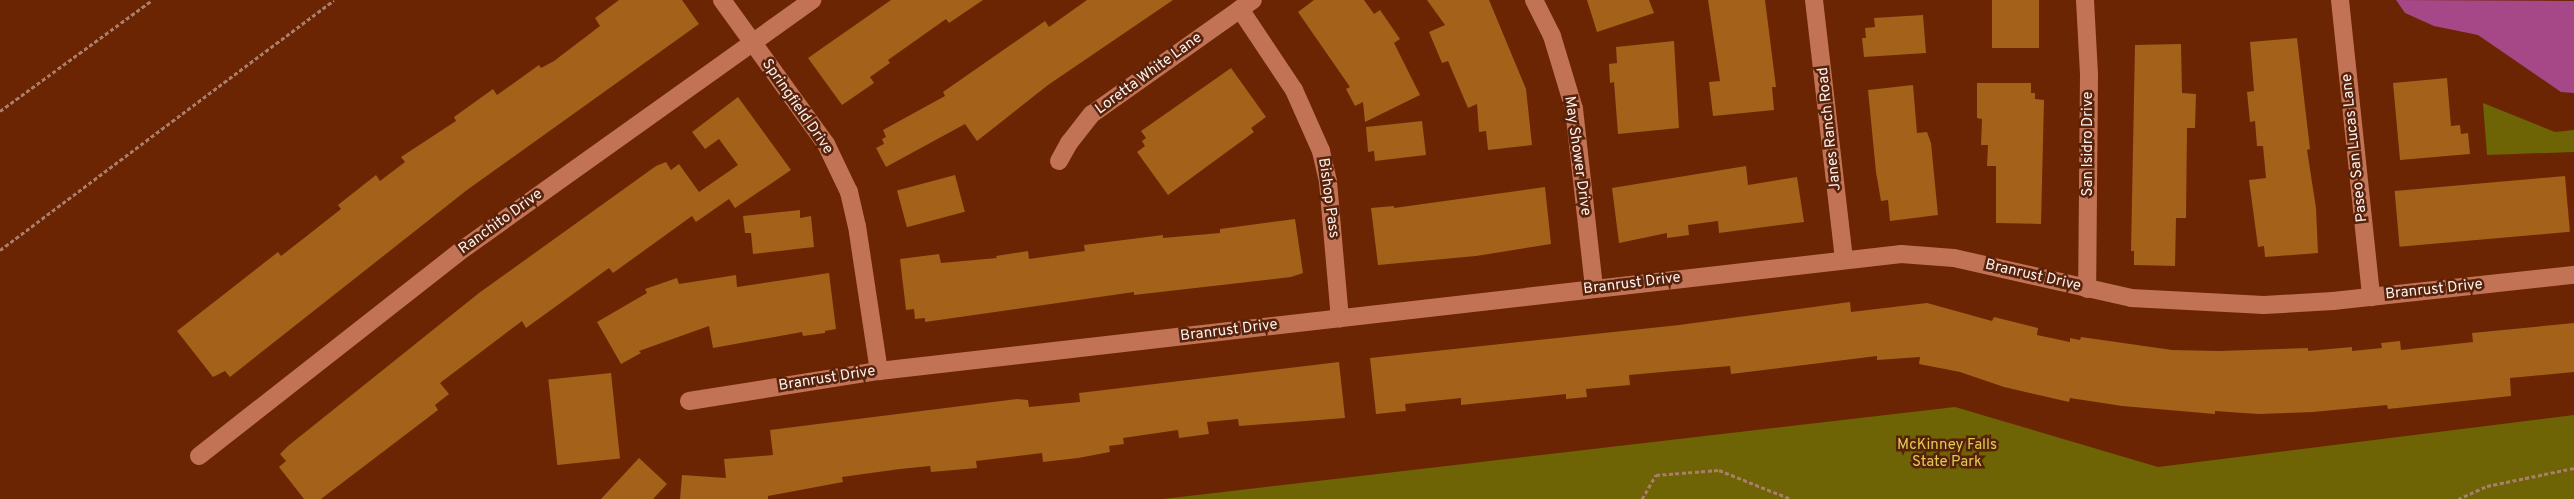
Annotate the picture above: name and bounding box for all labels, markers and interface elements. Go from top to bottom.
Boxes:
street label: Loretta White Lane [1092,29,1206,119]
street label: Springfield Drive [757,56,837,158]
street label: Janes Ranch Road [1815,66,1845,192]
street label: Paseo San Lucas Lane [2338,73,2372,223]
street label: San Isidro Drive [2080,91,2098,197]
street label: May Shower Drive [1560,95,1594,217]
street label: Bishop Pass [1313,157,1343,239]
street label: Ranchito Drive [456,186,546,258]
street label: Branrust Drive [1983,256,2083,296]
street label: Branrust Drive [1582,269,1682,299]
street label: Branrust Drive [2384,276,2484,304]
street label: Branrust Drive [1179,316,1279,346]
street label: Branrust Drive [777,362,877,396]
park label: McKinney Falls State Park [1897,436,1997,471]

